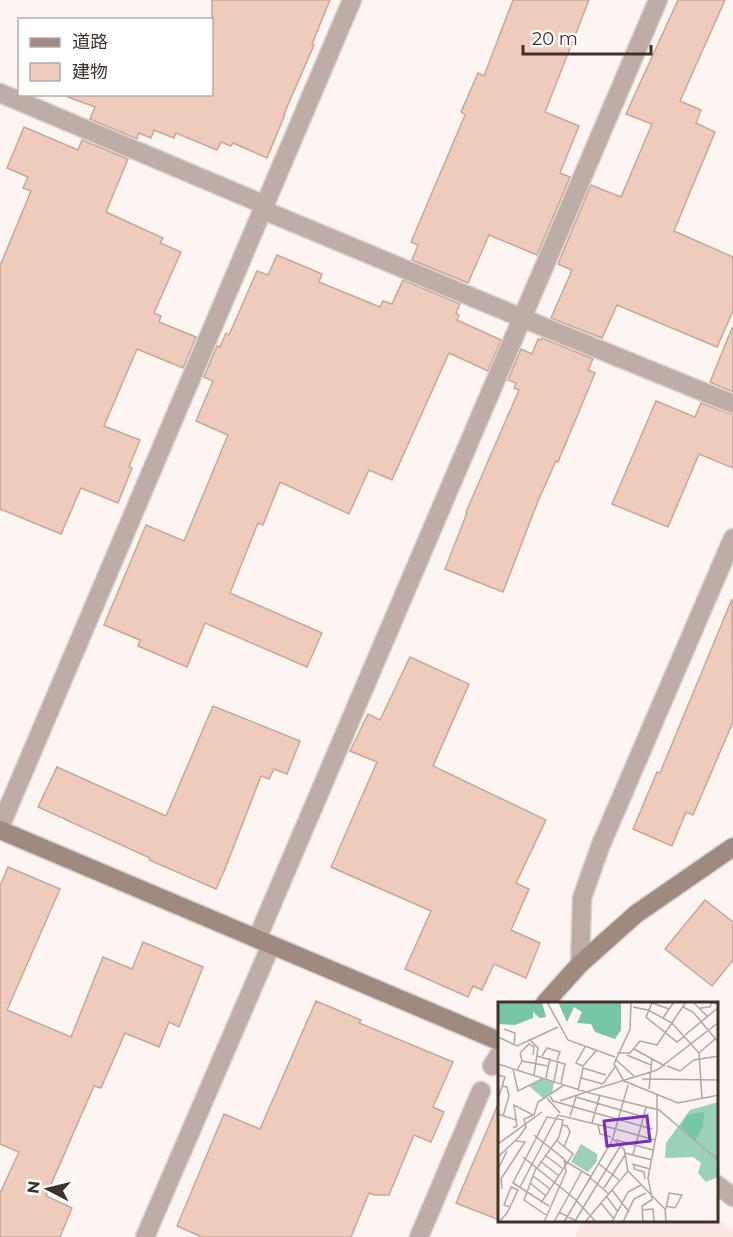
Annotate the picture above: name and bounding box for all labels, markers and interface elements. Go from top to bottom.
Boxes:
legend [18,18,213,96]
scale bar [523,18,650,56]
text: 20 m [532,28,578,50]
text: 道路 [72,31,108,53]
text: 建物 [72,61,108,83]
inset map [498,1002,718,1222]
north arrow [18,1159,78,1219]
text: N [23,1180,44,1195]

